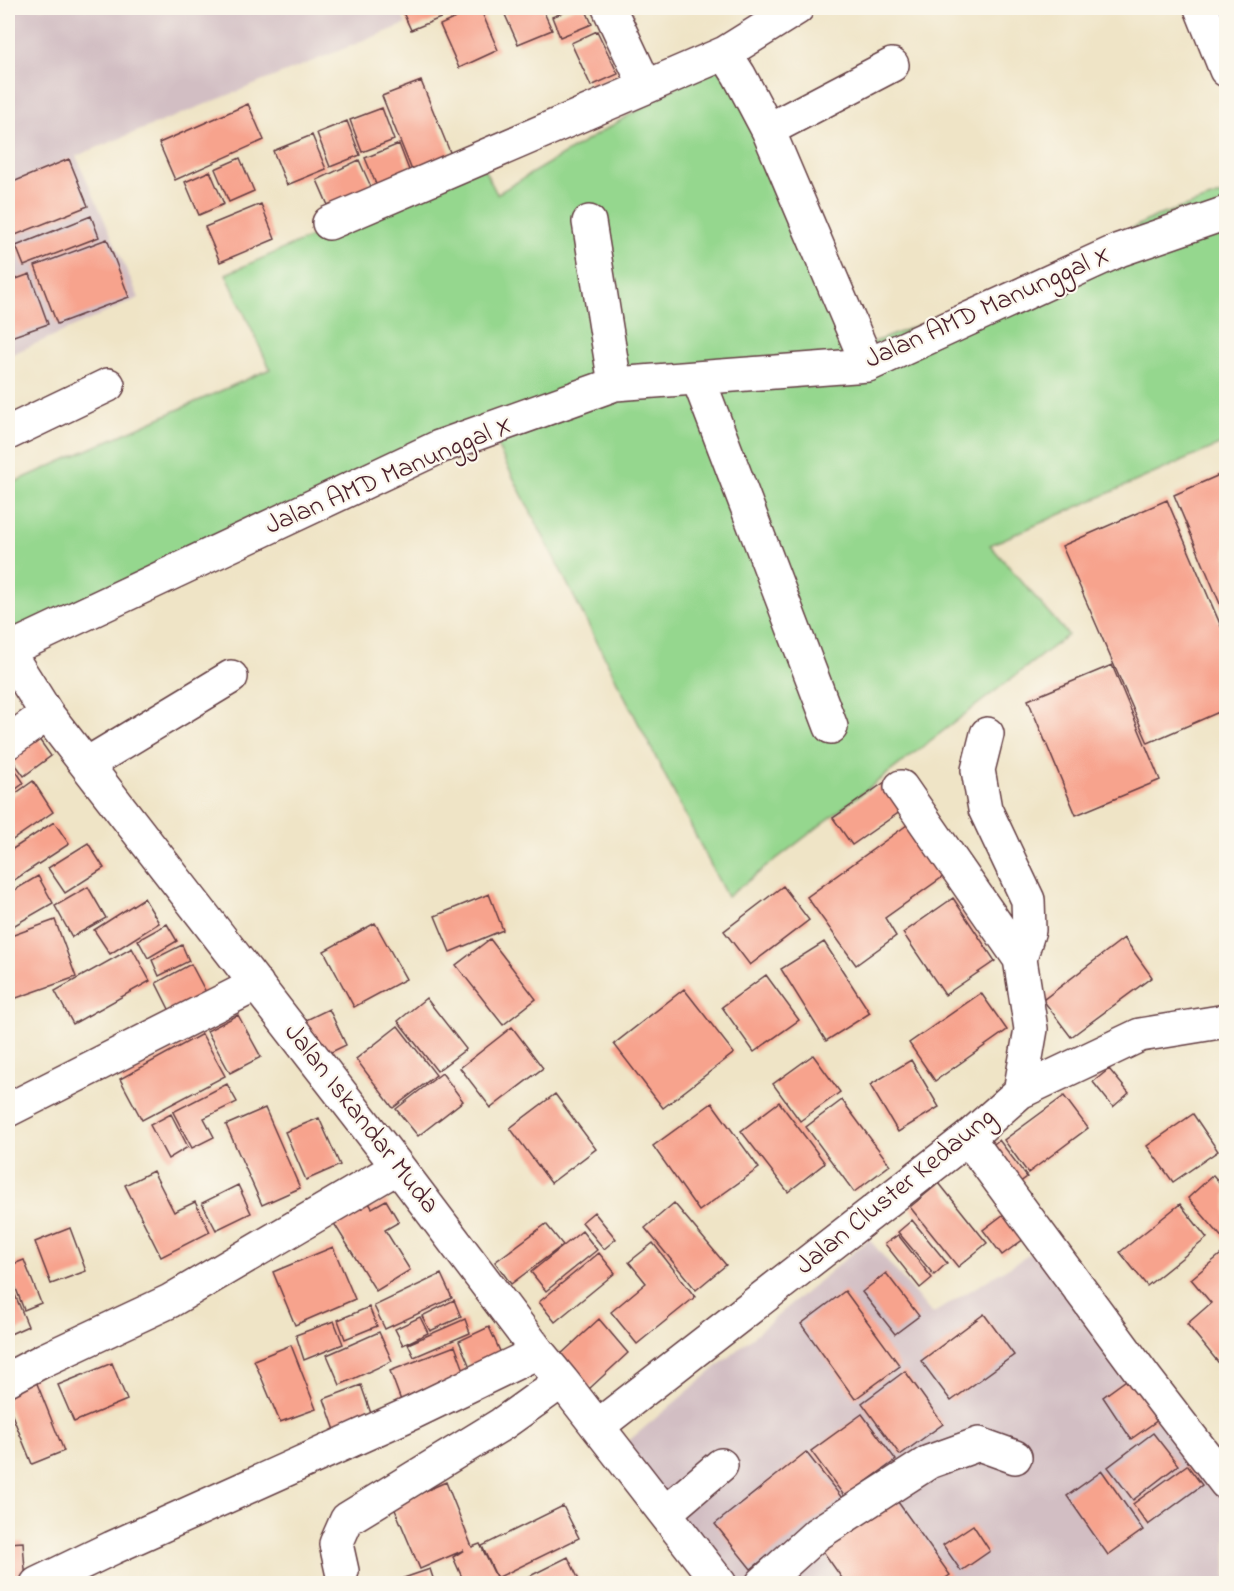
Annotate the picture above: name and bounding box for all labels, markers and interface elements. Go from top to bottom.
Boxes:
street label: Jalan AMD Manunggal X [859,236,1117,380]
street label: Jalan AMD Manunggal X [259,406,519,546]
street label: Jalan Iskandar Muda [274,1015,448,1223]
street label: Jalan Cluster Kedaung [788,1099,1004,1285]

